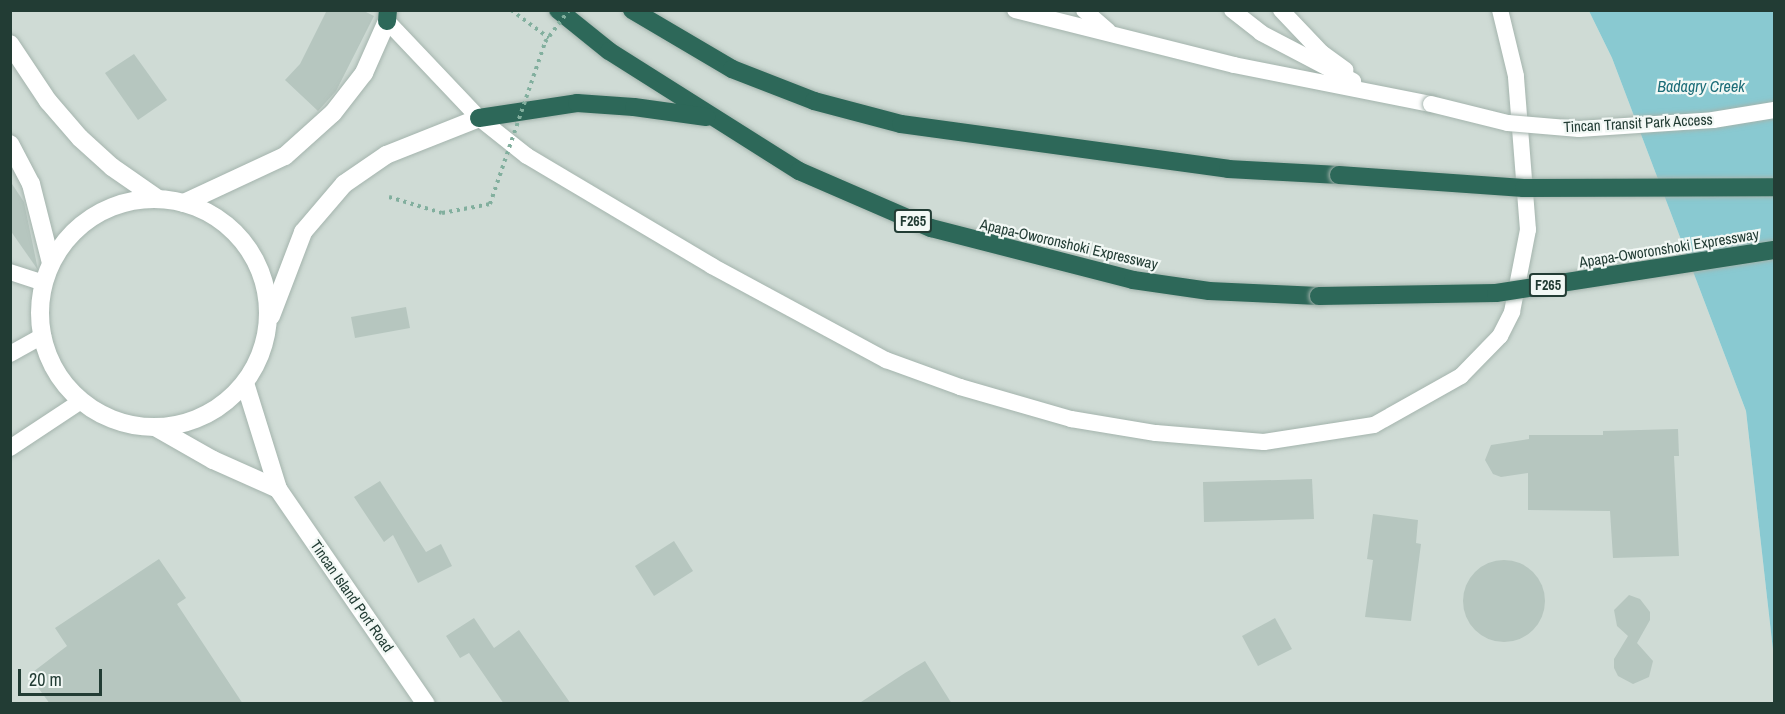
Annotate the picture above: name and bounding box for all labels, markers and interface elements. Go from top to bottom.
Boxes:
water label: Badagry Creek [1657,76,1745,96]
street label: Tincan Transit Park Access [1562,110,1714,136]
road number: F265 [894,210,932,232]
street label: Apapa-Oworonshoki Expressway [978,215,1160,273]
street label: Apapa-Oworonshoki Expressway [1578,225,1760,271]
road number: F265 [1528,274,1568,296]
street label: Tincan Island Port Road [307,537,397,655]
scale bar [21,657,105,695]
text: 20 m [29,667,62,692]

